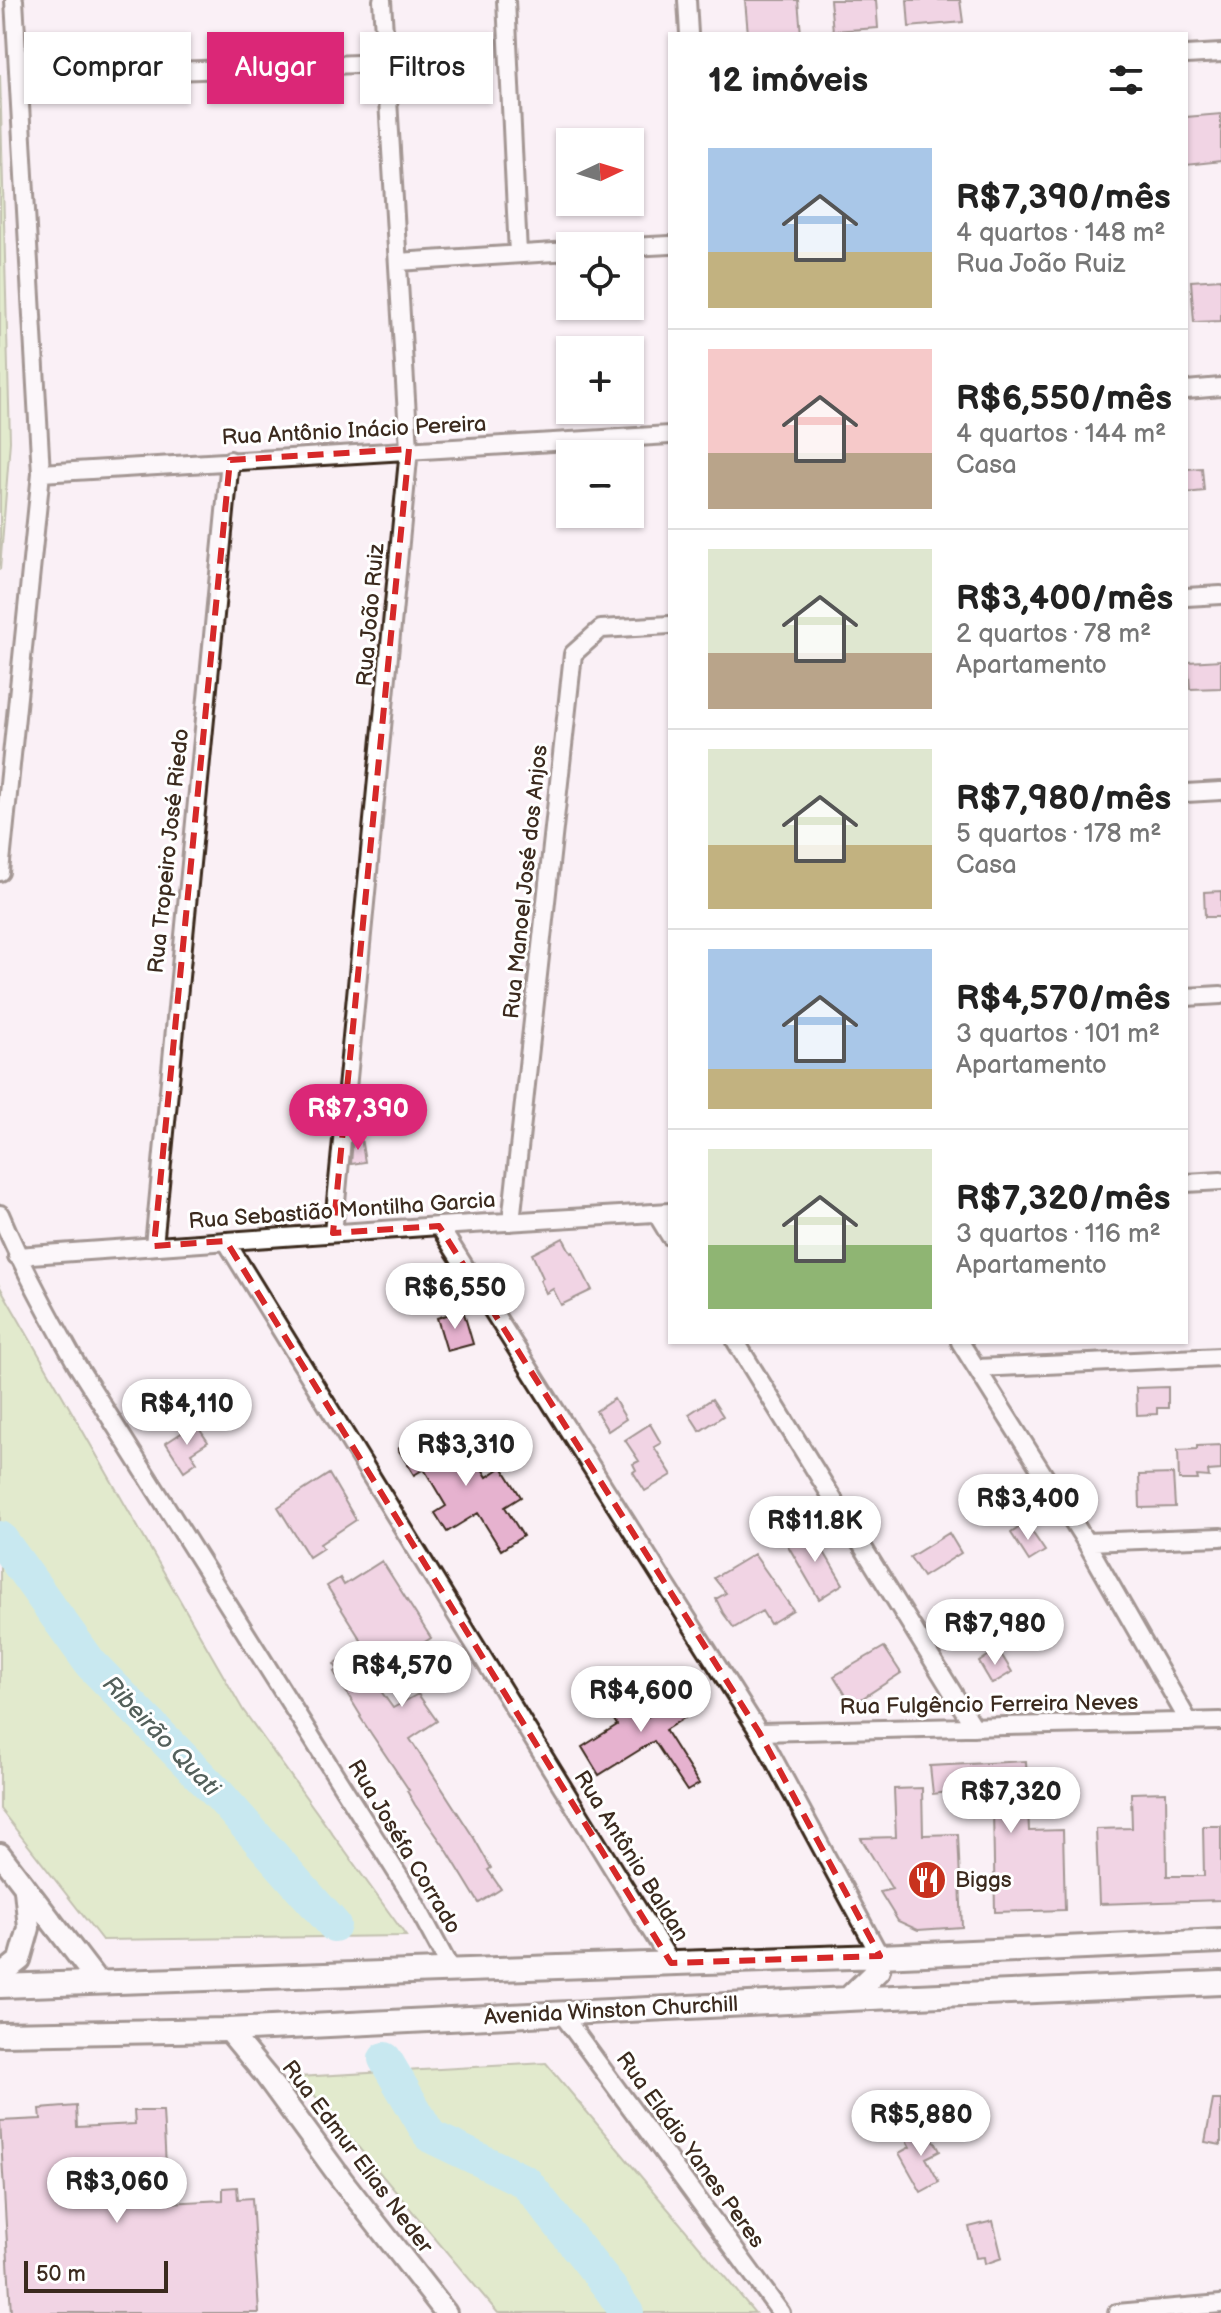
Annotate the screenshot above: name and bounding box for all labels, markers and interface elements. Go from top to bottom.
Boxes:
chip: Comprar [24,32,191,104]
chip: Alugar [207,32,344,104]
chip: Filtros [360,32,493,104]
icon: filters [1104,58,1148,102]
text: 12 imóveis [708,60,868,101]
north arrow [556,128,644,216]
map controls [556,128,644,528]
text: R$7,390/mês [956,177,1171,218]
icon: home [772,180,868,276]
text: 4 quartos · 148 m² [956,218,1166,249]
button: locate [556,232,644,320]
text: Rua João Ruiz [956,249,1125,280]
button: + [556,336,644,424]
text: R$6,550/mês [956,378,1172,419]
icon: home [772,381,868,477]
street label: Rua Antônio Inácio Pereira [221,411,487,451]
text: 4 quartos · 144 m² [956,419,1166,450]
button: − [556,440,644,528]
text: Casa [956,450,1017,481]
street label: Rua João Ruiz [351,542,391,688]
text: R$3,400/mês [956,578,1173,619]
icon: home [772,581,868,677]
text: 2 quartos · 78 m² [956,619,1151,650]
text: Apartamento [956,650,1107,681]
street label: Rua Tropeiro José Riedo [143,727,195,975]
street label: Rua Manoel José dos Anjos [498,744,554,1020]
text: R$7,980/mês [956,778,1171,819]
icon: home [772,781,868,877]
text: 5 quartos · 178 m² [956,819,1162,850]
text: Casa [956,850,1017,881]
text: R$4,570/mês [956,978,1170,1019]
icon: home [772,981,868,1077]
text: 3 quartos · 101 m² [956,1019,1160,1050]
text: Apartamento [956,1050,1107,1081]
pin: R$7,390 [284,1084,432,1152]
text: R$7,390 [307,1094,409,1125]
text: R$7,320/mês [956,1178,1170,1219]
icon: home [772,1181,868,1277]
street label: Rua Sebastião Montilha Garcia [187,1187,497,1235]
text: 3 quartos · 116 m² [956,1219,1161,1250]
text: Apartamento [956,1250,1107,1281]
pin: R$6,550 [381,1263,529,1331]
text: R$6,550 [404,1273,506,1304]
pin: R$4,110 [113,1379,261,1447]
text: R$4,110 [140,1389,234,1420]
pin: R$3,310 [392,1420,540,1488]
text: R$3,310 [417,1430,515,1461]
pin: R$3,400 [954,1474,1102,1542]
text: R$3,400 [976,1484,1080,1515]
pin: R$11.8K [741,1496,889,1564]
text: R$11.8K [767,1506,863,1537]
pin: R$7,980 [921,1599,1069,1667]
text: R$7,980 [944,1609,1046,1640]
pin: R$4,570 [328,1641,476,1709]
text: R$4,570 [351,1651,453,1682]
pin: R$4,600 [567,1666,715,1734]
water label: Ribeirão Quati [96,1670,227,1803]
text: R$4,600 [589,1676,693,1707]
street label: Rua Fulgêncio Ferreira Neves [839,1689,1139,1721]
street label: Rua Joséfa Corrado [341,1755,467,1939]
street label: Rua Antônio Baldan [568,1766,694,1946]
pin: R$7,320 [937,1767,1085,1835]
text: R$7,320 [960,1777,1062,1808]
restaurant icon: Biggs [906,1859,948,1901]
place label: Biggs [955,1867,1012,1894]
street label: Avenida Winston Churchill [483,1991,739,2031]
street label: Rua Eládio Yanes Peres [610,2047,770,2253]
street label: Rua Edmur Elias Neder [276,2055,439,2260]
pin: R$5,880 [847,2090,995,2158]
text: R$5,880 [869,2100,973,2131]
pin: R$3,060 [43,2157,191,2225]
text: R$3,060 [65,2167,169,2198]
scale bar [24,2257,168,2293]
text: 50 m [36,2261,86,2288]

